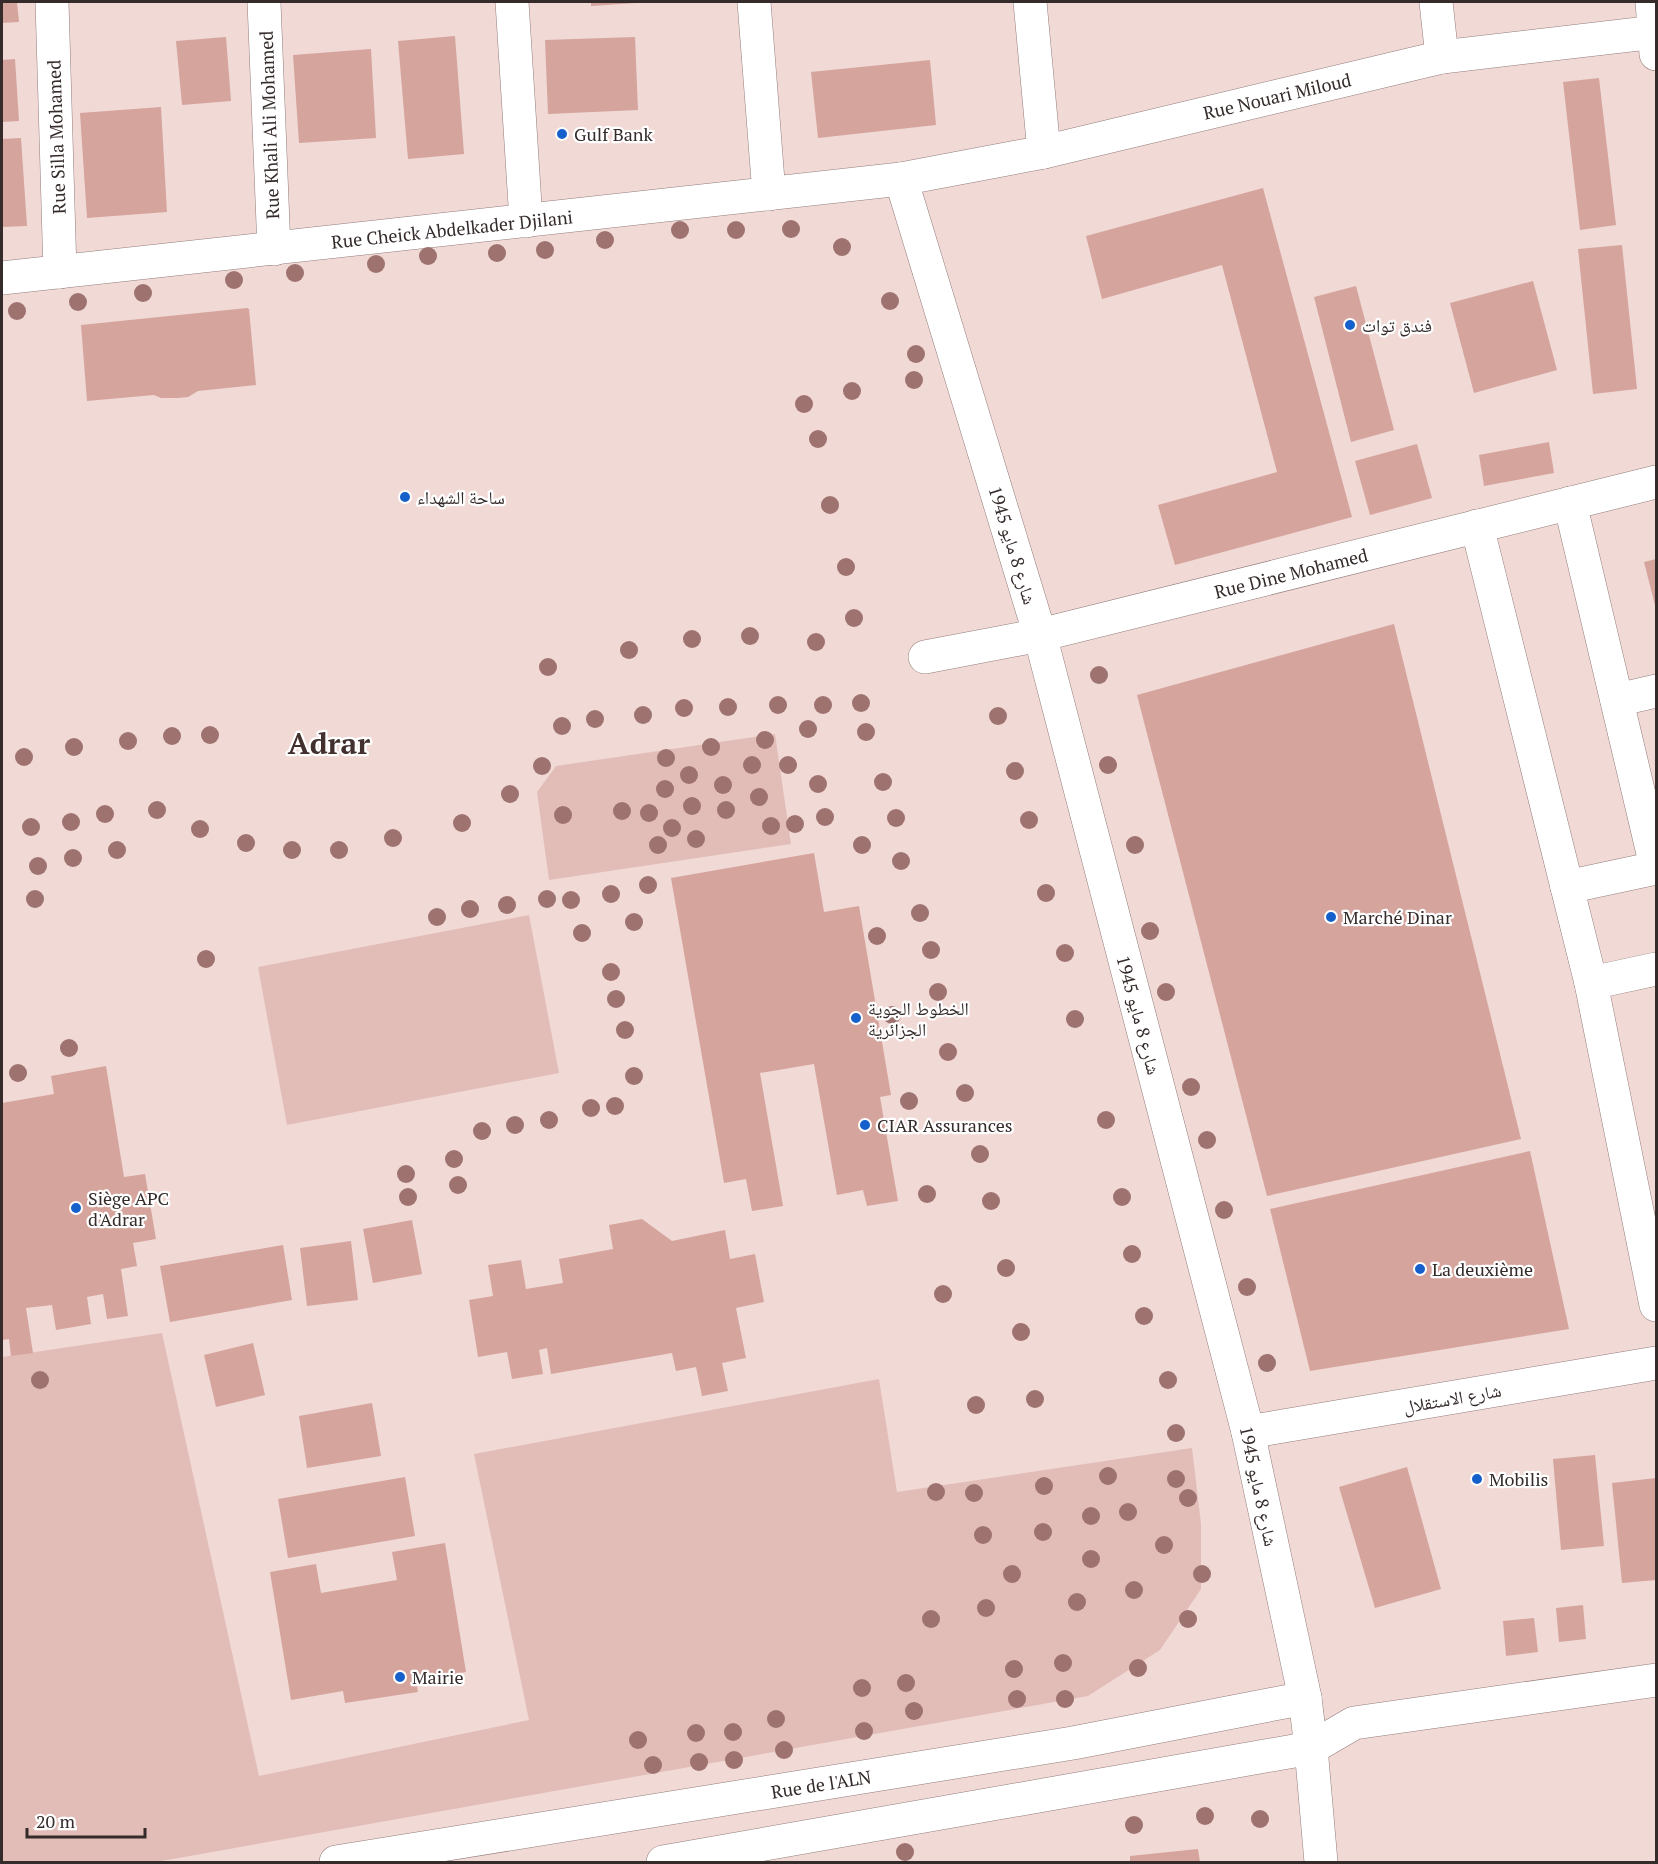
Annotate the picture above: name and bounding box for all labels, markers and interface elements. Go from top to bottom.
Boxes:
street label: Rue Khali Ali Mohamed [254,30,284,220]
street label: Rue Silla Mohamed [41,59,71,215]
street label: Rue Nouari Miloud [1201,67,1353,125]
place label: Gulf Bank [574,122,654,146]
marker: Gulf Bank [555,127,569,141]
street label: Rue Cheick Abdelkader Djilani [330,204,574,254]
place label: فندق توات [1362,313,1432,337]
marker: فندق توات [1343,318,1357,332]
street label: شارع 8 مايو 1945 [984,483,1042,607]
place label: ساحة الشهداء [417,485,505,509]
marker: ساحة الشهداء [398,490,412,504]
street label: Rue Dine Mohamed [1212,542,1370,604]
district label: Adrar [288,723,370,763]
place label: Marché Dinar [1343,905,1452,929]
marker: Marché Dinar [1324,910,1338,924]
street label: شارع 8 مايو 1945 [1112,953,1166,1077]
place label: الخطوط الجوية الجزائرية [868,996,969,1041]
marker: الخطوط الجوية الجزائرية [849,1011,863,1025]
place label: CIAR Assurances [877,1113,1013,1137]
marker: CIAR Assurances [858,1118,872,1132]
place label: Siège APC d'Adrar [88,1186,169,1231]
marker: Siège APC d'Adrar [69,1201,83,1215]
place label: La deuxième [1432,1257,1533,1281]
marker: La deuxième [1413,1262,1427,1276]
street label: شارع الاستقلال [1401,1378,1503,1418]
street label: شارع 8 مايو 1945 [1235,1423,1283,1549]
place label: Mobilis [1489,1467,1548,1491]
marker: Mobilis [1470,1472,1484,1486]
place label: Mairie [412,1665,464,1689]
marker: Mairie [393,1670,407,1684]
street label: Rue de l'ALN [769,1764,873,1804]
scale bar [27,1801,146,1839]
text: 20 m [36,1809,76,1833]

